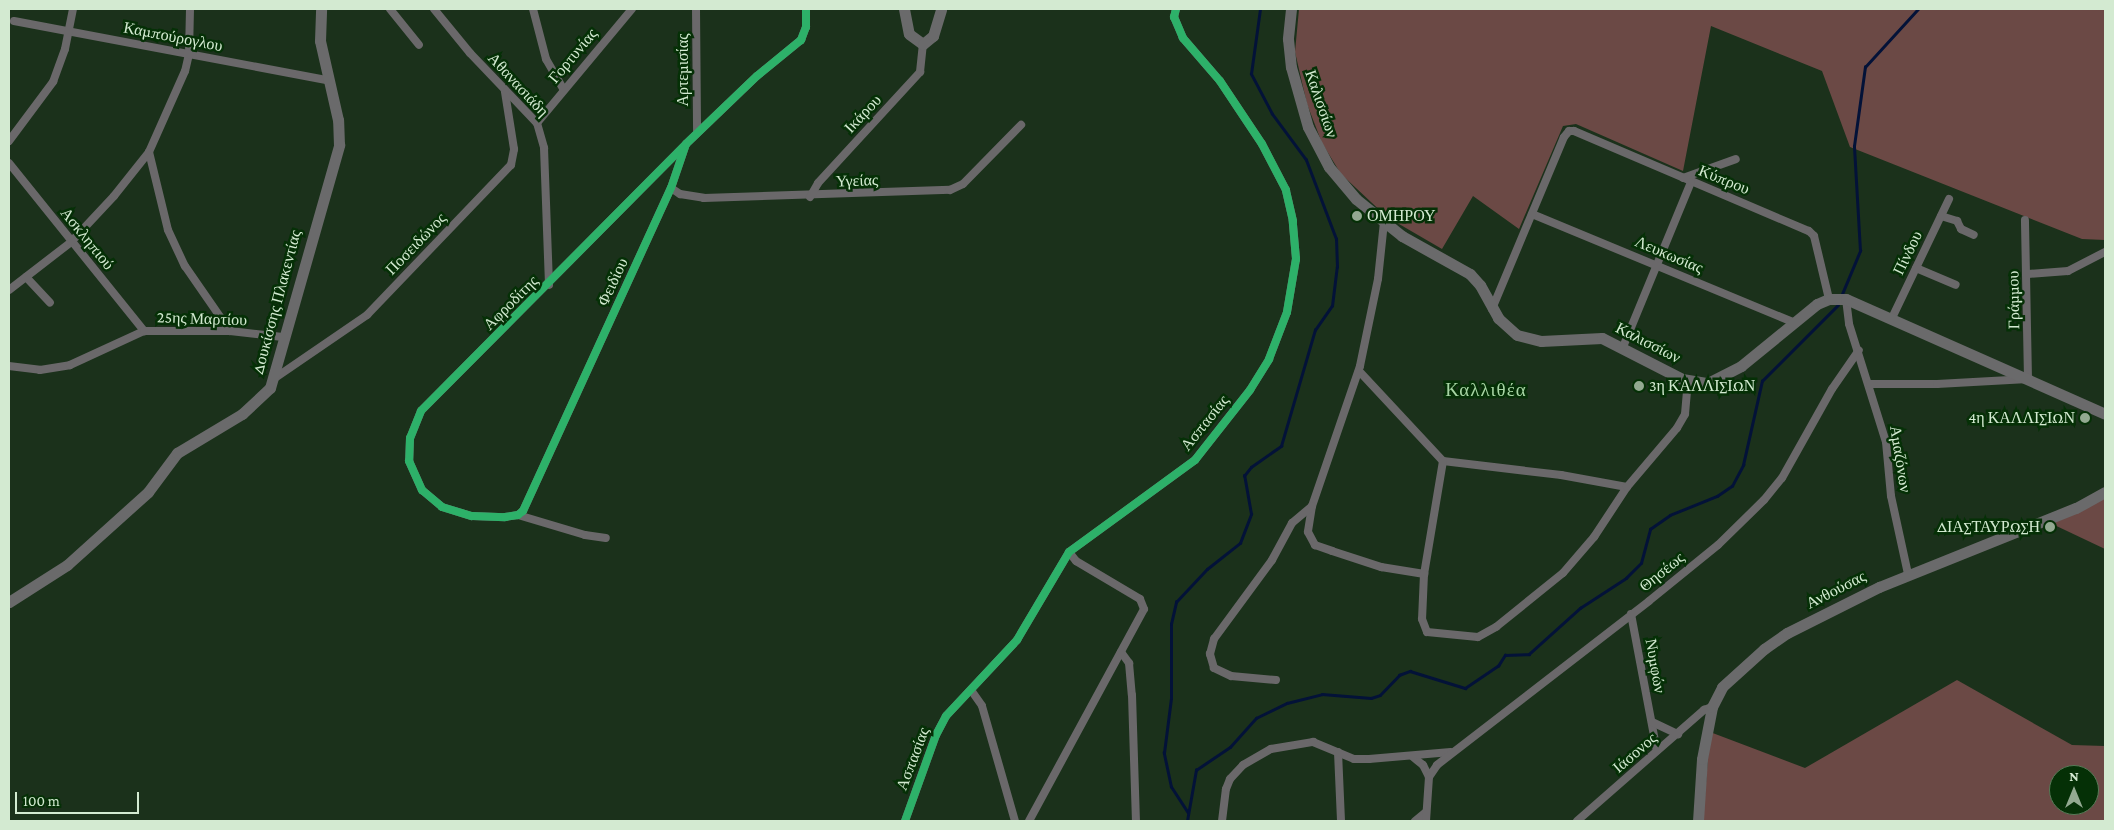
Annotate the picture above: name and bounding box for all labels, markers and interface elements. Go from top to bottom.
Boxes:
street label: Καμπούρογλου [122,18,224,56]
street label: Γορτυνίας [544,25,602,87]
street label: Αρτεμισίας [673,33,693,107]
street label: Αθανασιάδη [484,49,552,121]
street label: Καλισσίων [1300,68,1342,140]
street label: Ικάρου [840,91,886,137]
street label: Κύπρου [1696,161,1752,199]
street label: Υγείας [835,171,879,191]
street label: Ασκληπιού [56,204,118,274]
place label: ΟΜΗΡΟΥ [1367,206,1436,226]
street label: Ποσειδώνος [382,209,450,279]
marker: ΟΜΗΡΟΥ [1351,210,1363,222]
street label: Δουκίσσης Πλακεντίας [249,228,305,376]
street label: Πίνδου [1889,228,1927,278]
street label: Λευκωσίας [1632,232,1706,278]
street label: Φειδίου [594,255,632,309]
street label: Γράμμου [2004,271,2024,329]
street label: Αφροδίτης [480,272,542,334]
street label: 25ης Μαρτίου [157,308,247,330]
street label: Καλισσίων [1612,318,1684,368]
place label: 3η ΚΑΛΛΙΣΙΩΝ [1649,376,1755,396]
district label: Καλλιθέα [1444,379,1528,401]
marker: 3η ΚΑΛΛΙΣΙΩΝ [1633,380,1645,392]
street label: Ασπασίας [1177,391,1233,455]
place label: 4η ΚΑΛΛΙΣΙΩΝ [1968,408,2075,428]
marker: 4η ΚΑΛΛΙΣΙΩΝ [2079,412,2091,424]
street label: Αμαζόνων [1885,424,1915,494]
place label: ΔΙΑΣΤΑΥΡΩΣΗ [1937,517,2040,537]
marker: ΔΙΑΣΤΑΥΡΩΣΗ [2044,521,2056,533]
street label: Θησέως [1636,548,1688,596]
street label: Ανθούσας [1803,567,1869,613]
street label: Νυμφών [1641,637,1669,695]
street label: Ασπασίας [892,725,934,793]
street label: Ιάσονος [1609,729,1661,777]
north arrow [2049,765,2099,815]
text: N [2069,768,2079,784]
scale bar [18,782,141,814]
text: 100 m [23,793,60,809]

